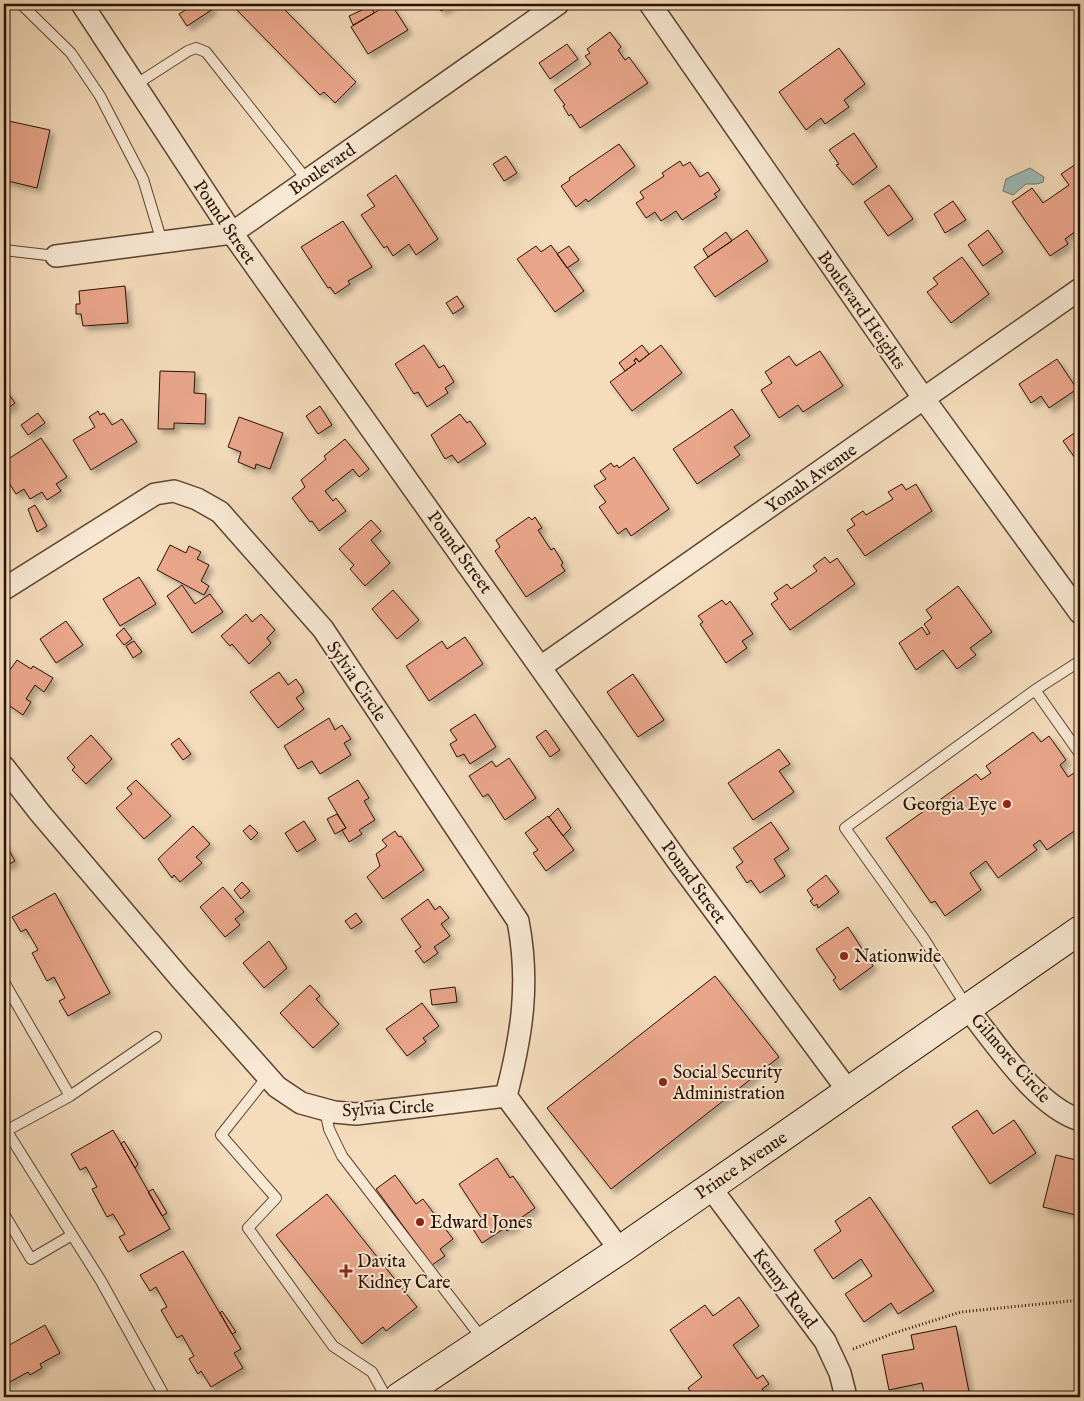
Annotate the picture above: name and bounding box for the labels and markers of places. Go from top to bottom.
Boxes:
place label: Georgia Eye [903,794,997,817]
marker: Georgia Eye [1001,798,1013,810]
place label: Nationwide [854,946,941,969]
marker: Nationwide [838,950,850,962]
place label: Social Security Administration [672,1062,785,1106]
marker: Social Security Administration [657,1076,669,1088]
place label: Edward Jones [430,1212,532,1235]
marker: Edward Jones [414,1216,426,1228]
place label: Davita Kidney Care [357,1251,451,1295]
marker: Davita Kidney Care [339,1264,353,1278]

